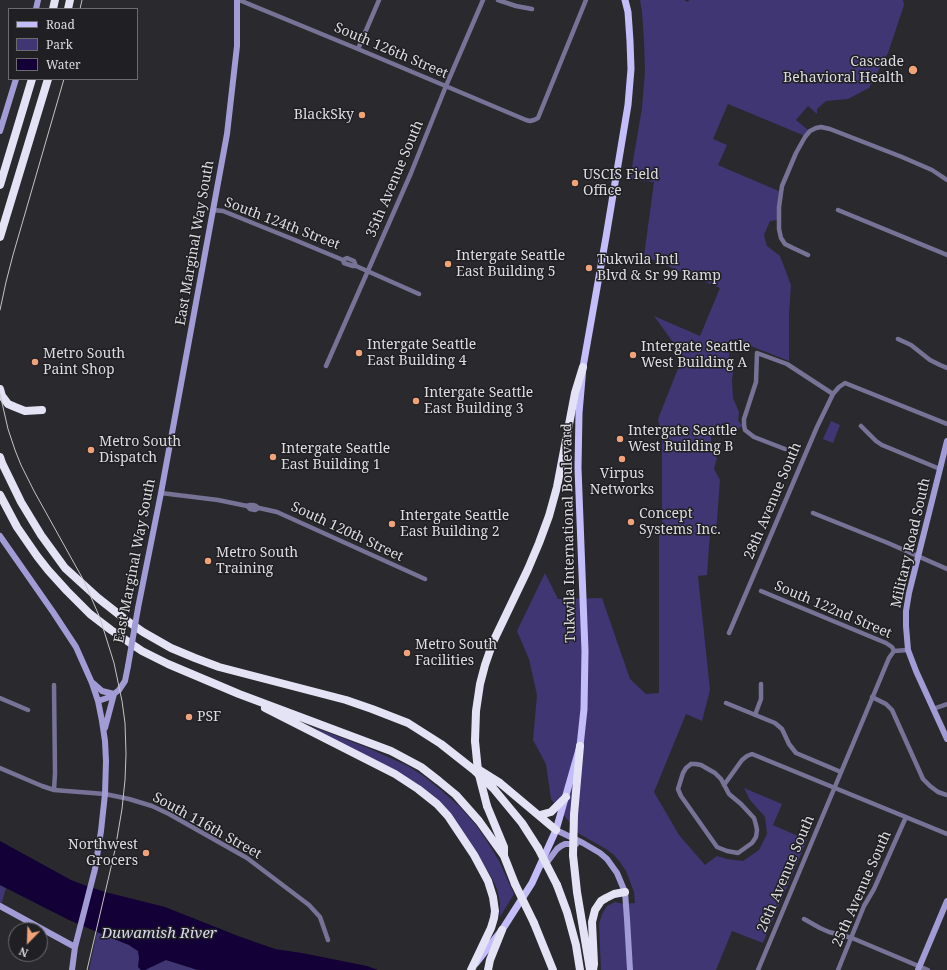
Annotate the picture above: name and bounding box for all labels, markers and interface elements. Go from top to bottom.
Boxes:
legend [8,8,138,80]
text: Road [46,16,75,33]
street label: South 126th Street [332,19,450,83]
text: Park [46,36,73,53]
place label: Cascade Behavioral Health [783,54,904,86]
text: Water [46,56,81,73]
marker: Cascade Behavioral Health [907,64,919,76]
place label: BlackSky [294,107,354,123]
marker: BlackSky [357,110,367,120]
street label: 35th Avenue South [363,118,427,240]
street label: East Marginal Way South [172,159,218,327]
place label: USCIS Field Office [583,167,659,200]
marker: USCIS Field Office [570,178,580,188]
street label: South 124th Street [222,194,342,254]
place label: Intergate Seattle East Building 5 [456,248,565,280]
place label: Tukwila Intl Blvd & Sr 99 Ramp [597,252,721,284]
marker: Intergate Seattle East Building 5 [443,259,453,269]
marker: Tukwila Intl Blvd & Sr 99 Ramp [584,263,594,273]
place label: Intergate Seattle East Building 4 [367,337,476,370]
place label: Intergate Seattle West Building A [641,339,750,372]
place label: Metro South Paint Shop [43,346,125,378]
marker: Intergate Seattle East Building 4 [354,348,364,358]
marker: Intergate Seattle West Building A [628,350,638,360]
marker: Metro South Paint Shop [30,357,40,367]
place label: Intergate Seattle East Building 3 [424,385,533,418]
marker: Intergate Seattle East Building 3 [411,396,421,406]
street label: Tukwila International Boulevard [559,423,579,643]
place label: Intergate Seattle West Building B [628,423,737,456]
place label: Metro South Dispatch [99,434,181,466]
marker: Intergate Seattle West Building B [615,434,625,444]
street label: 28th Avenue South [741,440,805,562]
place label: Intergate Seattle East Building 1 [281,441,390,474]
marker: Metro South Dispatch [86,445,96,455]
marker: Intergate Seattle East Building 1 [268,452,278,462]
marker: Virpus Networks [617,454,627,464]
place label: Virpus Networks [590,466,654,498]
street label: Military Road South [888,476,934,610]
street label: East Marginal Way South [111,477,159,645]
street label: South 120th Street [288,499,406,565]
place label: Concept Systems Inc. [639,506,721,538]
place label: Intergate Seattle East Building 2 [400,508,509,540]
marker: Concept Systems Inc. [626,517,636,527]
marker: Intergate Seattle East Building 2 [387,519,397,529]
place label: Metro South Training [216,545,298,578]
marker: Metro South Training [203,556,213,566]
street label: South 122nd Street [772,578,894,642]
place label: Metro South Facilities [415,637,497,670]
marker: Metro South Facilities [402,648,412,658]
place label: PSF [197,709,221,725]
marker: PSF [184,712,194,722]
street label: South 116th Street [150,789,264,863]
street label: 26th Avenue South [754,813,818,935]
street label: 25th Avenue South [829,828,895,950]
place label: Northwest Grocers [68,837,138,870]
marker: Northwest Grocers [141,848,151,858]
north arrow [8,922,48,962]
water label: Duwamish River [101,925,217,943]
text: N [17,944,30,961]

